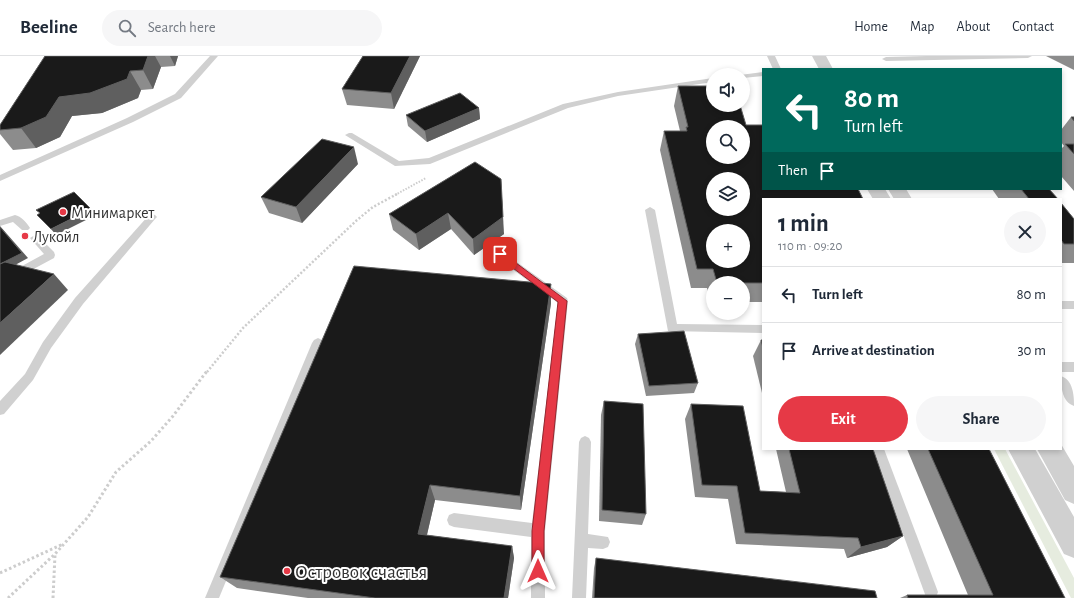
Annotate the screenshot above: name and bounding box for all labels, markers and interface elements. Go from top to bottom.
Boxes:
search box [102,10,382,46]
icon: search [116,17,138,39]
text: Beeline [20,18,78,37]
text: Search here [148,20,216,35]
text: Home [854,20,888,34]
text: Map [910,20,934,34]
text: About [956,20,990,34]
text: Contact [1012,20,1054,34]
map controls [706,68,750,320]
button: sound [706,68,750,112]
icon: left [778,84,830,136]
text: 80 m [844,85,899,113]
text: Turn left [844,118,903,136]
button: search [706,120,750,164]
icon: arrive [816,160,838,182]
text: Then [778,163,808,178]
button: layers [706,172,750,216]
place label: Минимаркет [71,205,155,221]
marker: Минимаркет [58,207,68,217]
button: close [1004,211,1046,253]
text: 1 min [778,212,829,236]
button: + [706,224,750,268]
place label: Лукойл [33,229,79,246]
marker: Лукойл [20,231,30,241]
pin [483,237,517,271]
text: 110 m · 09:20 [778,240,842,253]
icon: arrive [489,243,511,265]
button: − [706,276,750,320]
icon: left [778,284,800,306]
text: Turn left [812,287,863,302]
text: 80 m [1016,287,1046,302]
icon: arrive [778,340,800,362]
text: Arrive at destination [812,343,935,358]
text: 30 m [1017,343,1046,358]
button: Exit [778,396,908,442]
button: Share [916,396,1046,442]
position arrow [517,550,559,592]
place label: Островок счастья [295,563,427,582]
marker: Островок счастья [282,566,292,576]

